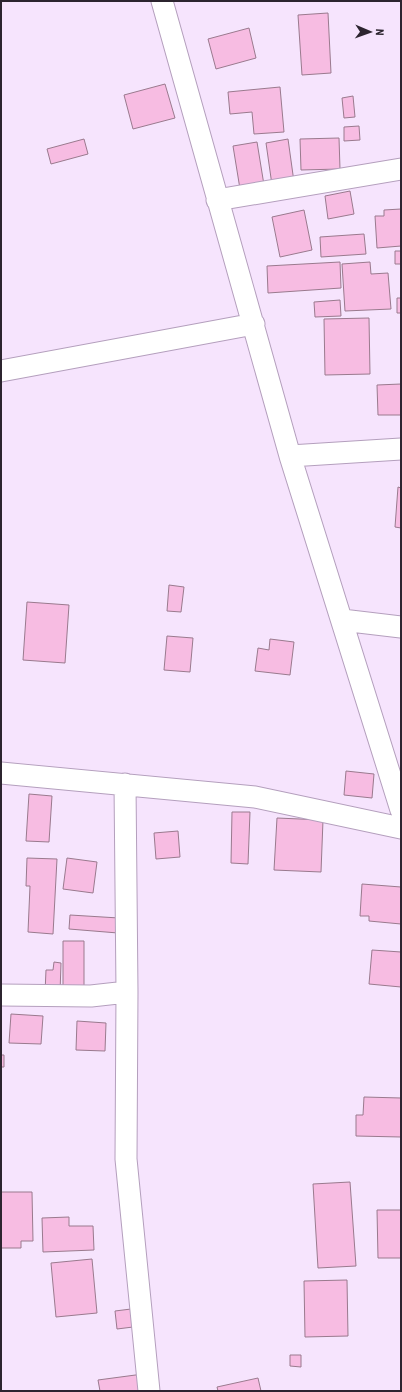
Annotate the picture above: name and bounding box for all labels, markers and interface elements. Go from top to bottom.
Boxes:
north arrow [350,12,390,52]
text: N [373,29,386,36]

